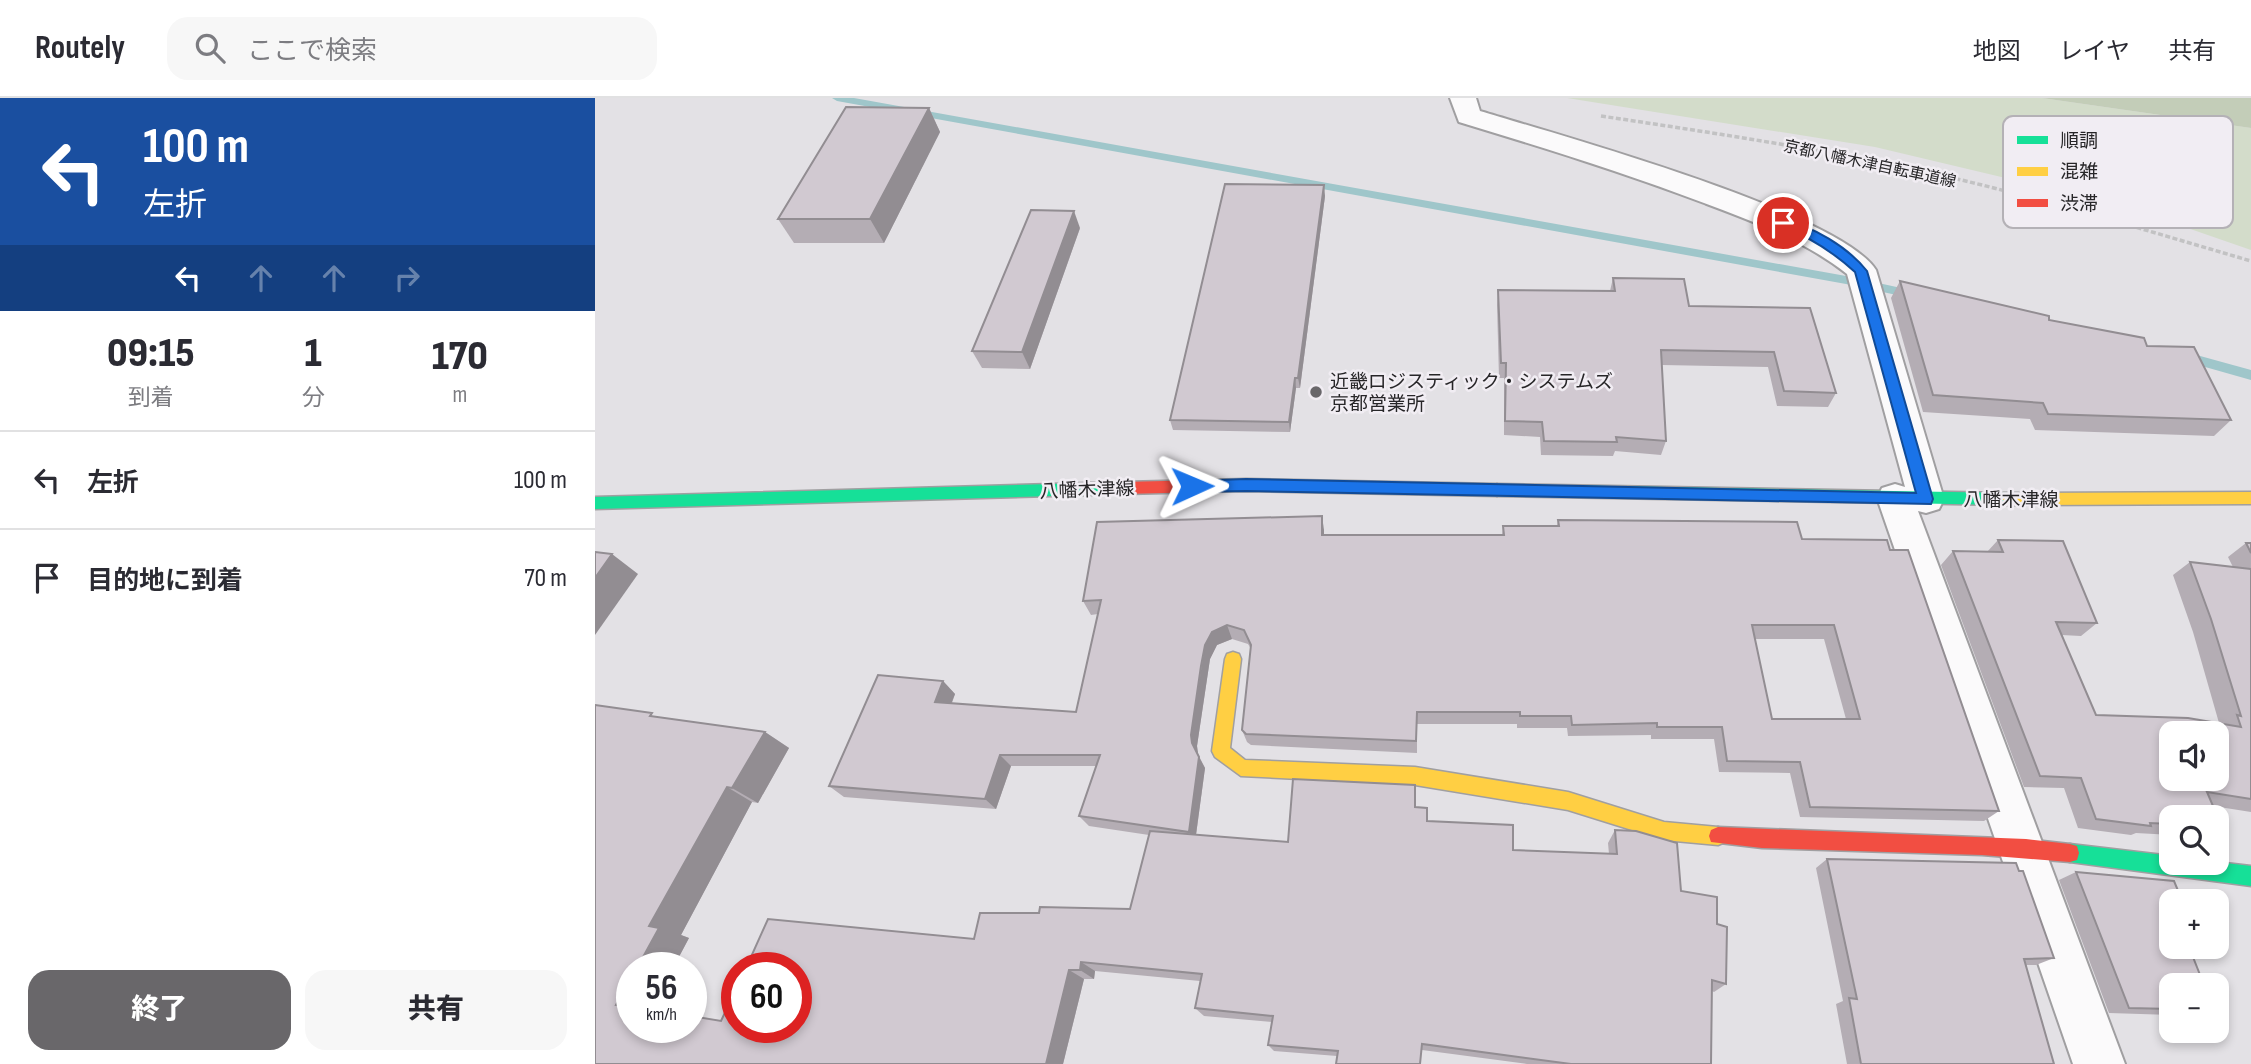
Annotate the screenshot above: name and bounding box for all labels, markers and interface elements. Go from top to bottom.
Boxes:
search box [167,17,657,80]
text: Routely [35,28,125,68]
icon: search [191,29,229,67]
text: ここで検索 [247,36,377,67]
text: 地図 [1973,37,2021,66]
text: レイヤ [2059,37,2130,66]
text: 共有 [2168,37,2216,66]
legend [2003,116,2233,228]
text: 100 m [143,118,249,177]
icon: left [28,126,119,217]
text: 順調 [2060,130,2098,153]
street label: 京都八幡木津自転車道線 [1782,137,1958,192]
text: 混雑 [2060,161,2098,184]
text: 左折 [143,186,207,225]
pin [1753,193,1813,253]
text: 渋滞 [2060,193,2098,216]
icon: arrive [1764,204,1802,242]
icon: left [169,259,207,297]
icon: ahead [242,259,280,297]
icon: ahead [315,259,353,297]
icon: right [388,259,426,297]
text: 09:15 [107,328,195,379]
text: 1 [305,328,322,379]
text: 170 [432,331,488,382]
place label: 近畿ロジスティック・システムズ 京都営業所 [1330,371,1613,416]
text: m [452,381,467,409]
text: 到着 [128,384,174,412]
text: 分 [302,384,325,412]
marker: 近畿ロジスティック・システムズ 京都営業所 [1308,384,1324,400]
position arrow [1155,449,1229,523]
icon: left [28,461,66,499]
text: 100 m [514,465,567,496]
text: 左折 [87,468,139,499]
street label: 八幡木津線 [1039,477,1135,504]
street label: 八幡木津線 [1963,489,2059,512]
icon: arrive [28,559,66,597]
text: 70 m [524,563,567,594]
text: 目的地に到着 [87,566,243,597]
map controls [2159,721,2229,1043]
button: sound [2159,721,2229,791]
button: search [2159,805,2229,875]
button: + [2159,889,2229,959]
speed limit sign: 60 [721,952,812,1043]
text: 56 [646,967,677,1010]
button: 終了 [28,970,291,1050]
button: 共有 [305,970,567,1050]
button: − [2159,973,2229,1043]
text: km/h [646,1004,677,1025]

